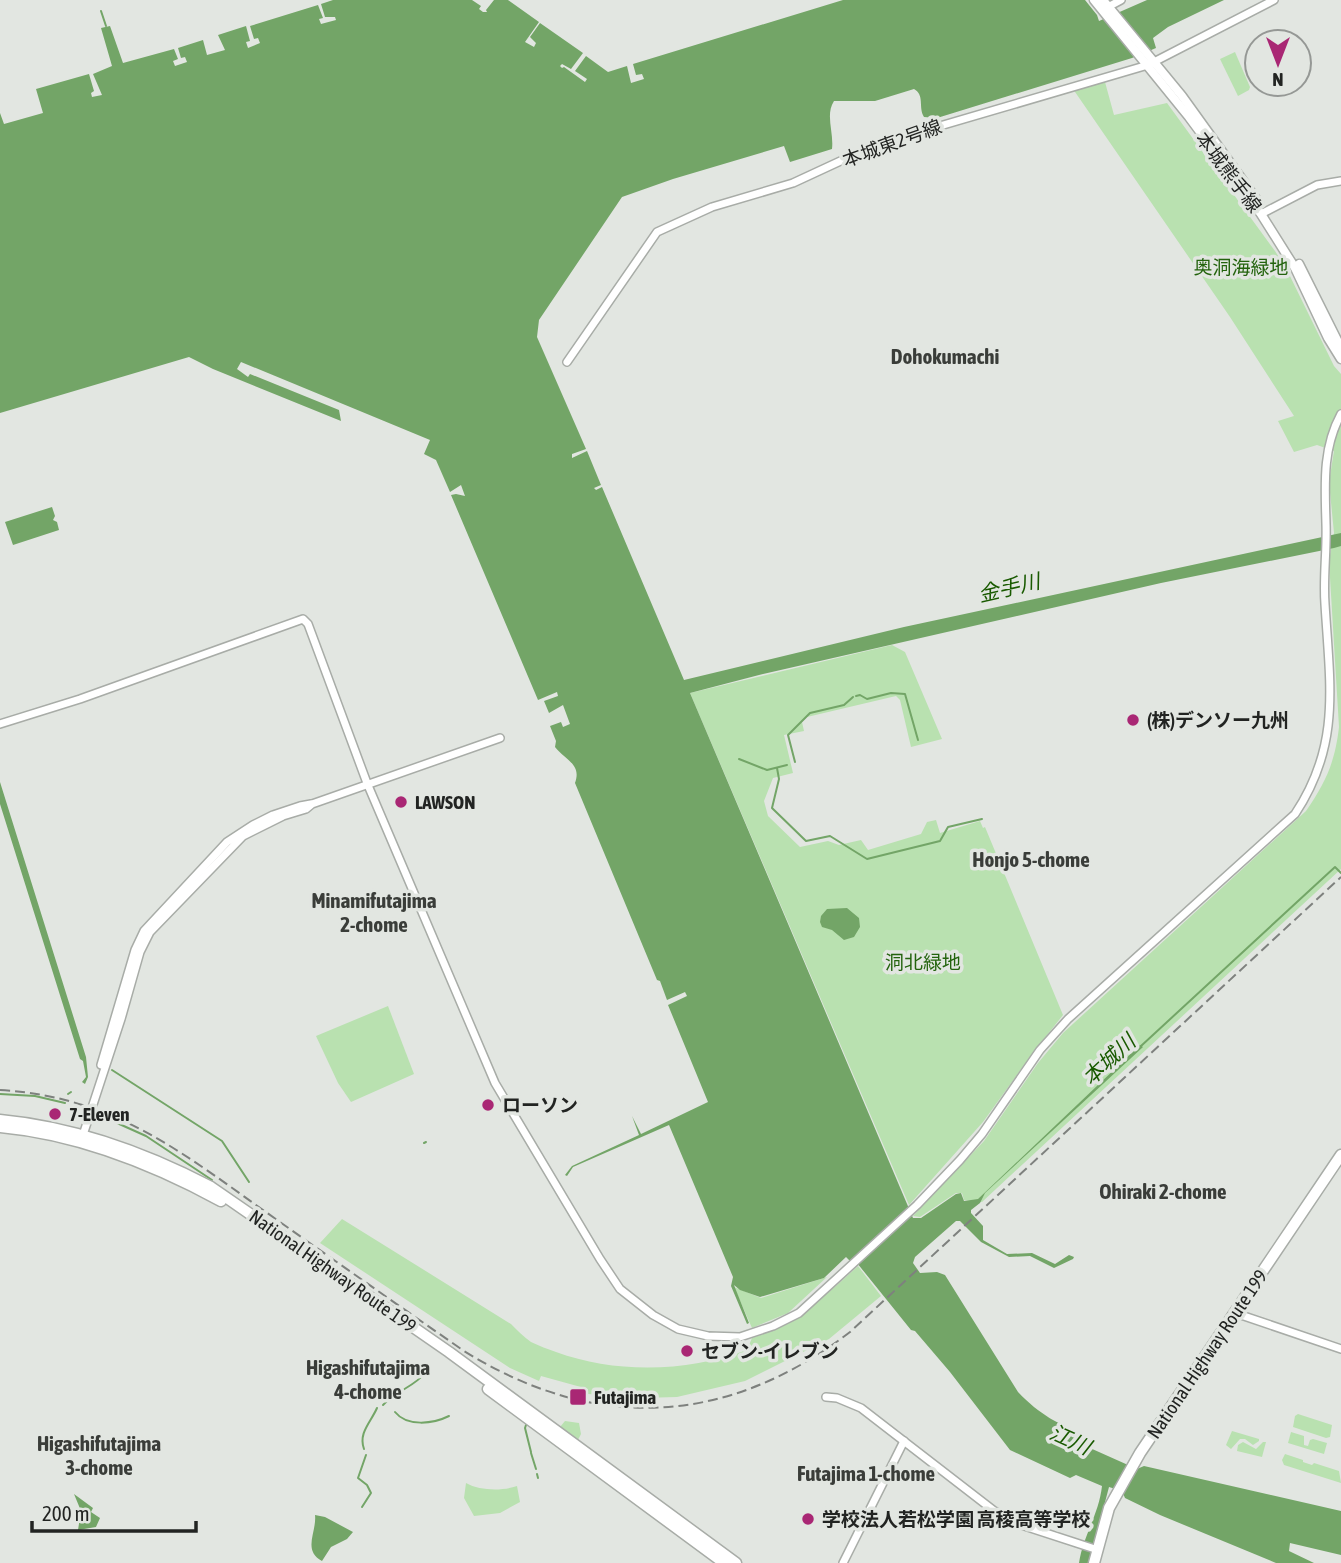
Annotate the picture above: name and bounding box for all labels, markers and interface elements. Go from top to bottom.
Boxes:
north arrow [1243,28,1313,98]
text: N [1272,69,1284,91]
street label: 本城東2号線 [839,115,945,171]
street label: 本城熊手線 [1192,127,1266,217]
park label: 奥洞海緑地 [1193,256,1289,278]
district label: Dohokumachi [891,344,999,368]
water label: 金手川 [975,568,1044,606]
place label: (株)デンソー九州 [1147,709,1289,731]
marker: (株)デンソー九州 [1125,712,1141,728]
place label: LAWSON [415,791,475,813]
marker: LAWSON [393,794,409,810]
district label: Honjo 5-chome [972,847,1090,871]
district label: Minamifutajima 2-chome [311,888,437,936]
park label: 洞北緑地 [885,951,961,973]
water label: 本城川 [1077,1028,1141,1090]
place label: ローソン [502,1094,578,1116]
marker: ローソン [480,1097,496,1113]
place label: 7-Eleven [69,1103,130,1125]
marker: 7-Eleven [47,1106,63,1122]
district label: Ohiraki 2-chome [1099,1179,1227,1203]
street label: National Highway Route 199 [245,1205,421,1337]
street label: National Highway Route 199 [1142,1265,1272,1442]
place label: セブン-イレブン [701,1340,839,1362]
marker: セブン-イレブン [679,1343,695,1359]
district label: Higashifutajima 4-chome [306,1355,430,1403]
place label: Futajima [594,1386,656,1408]
marker: Futajima [568,1387,588,1407]
water label: 江川 [1046,1420,1096,1459]
district label: Higashifutajima 3-chome [37,1431,161,1479]
district label: Futajima 1-chome [797,1461,935,1485]
scale bar [32,1490,196,1534]
text: 200 m [42,1501,90,1525]
place label: 学校法人若松学園 高稜高等学校 [822,1508,1091,1530]
marker: 学校法人若松学園 高稜高等学校 [800,1511,816,1527]

